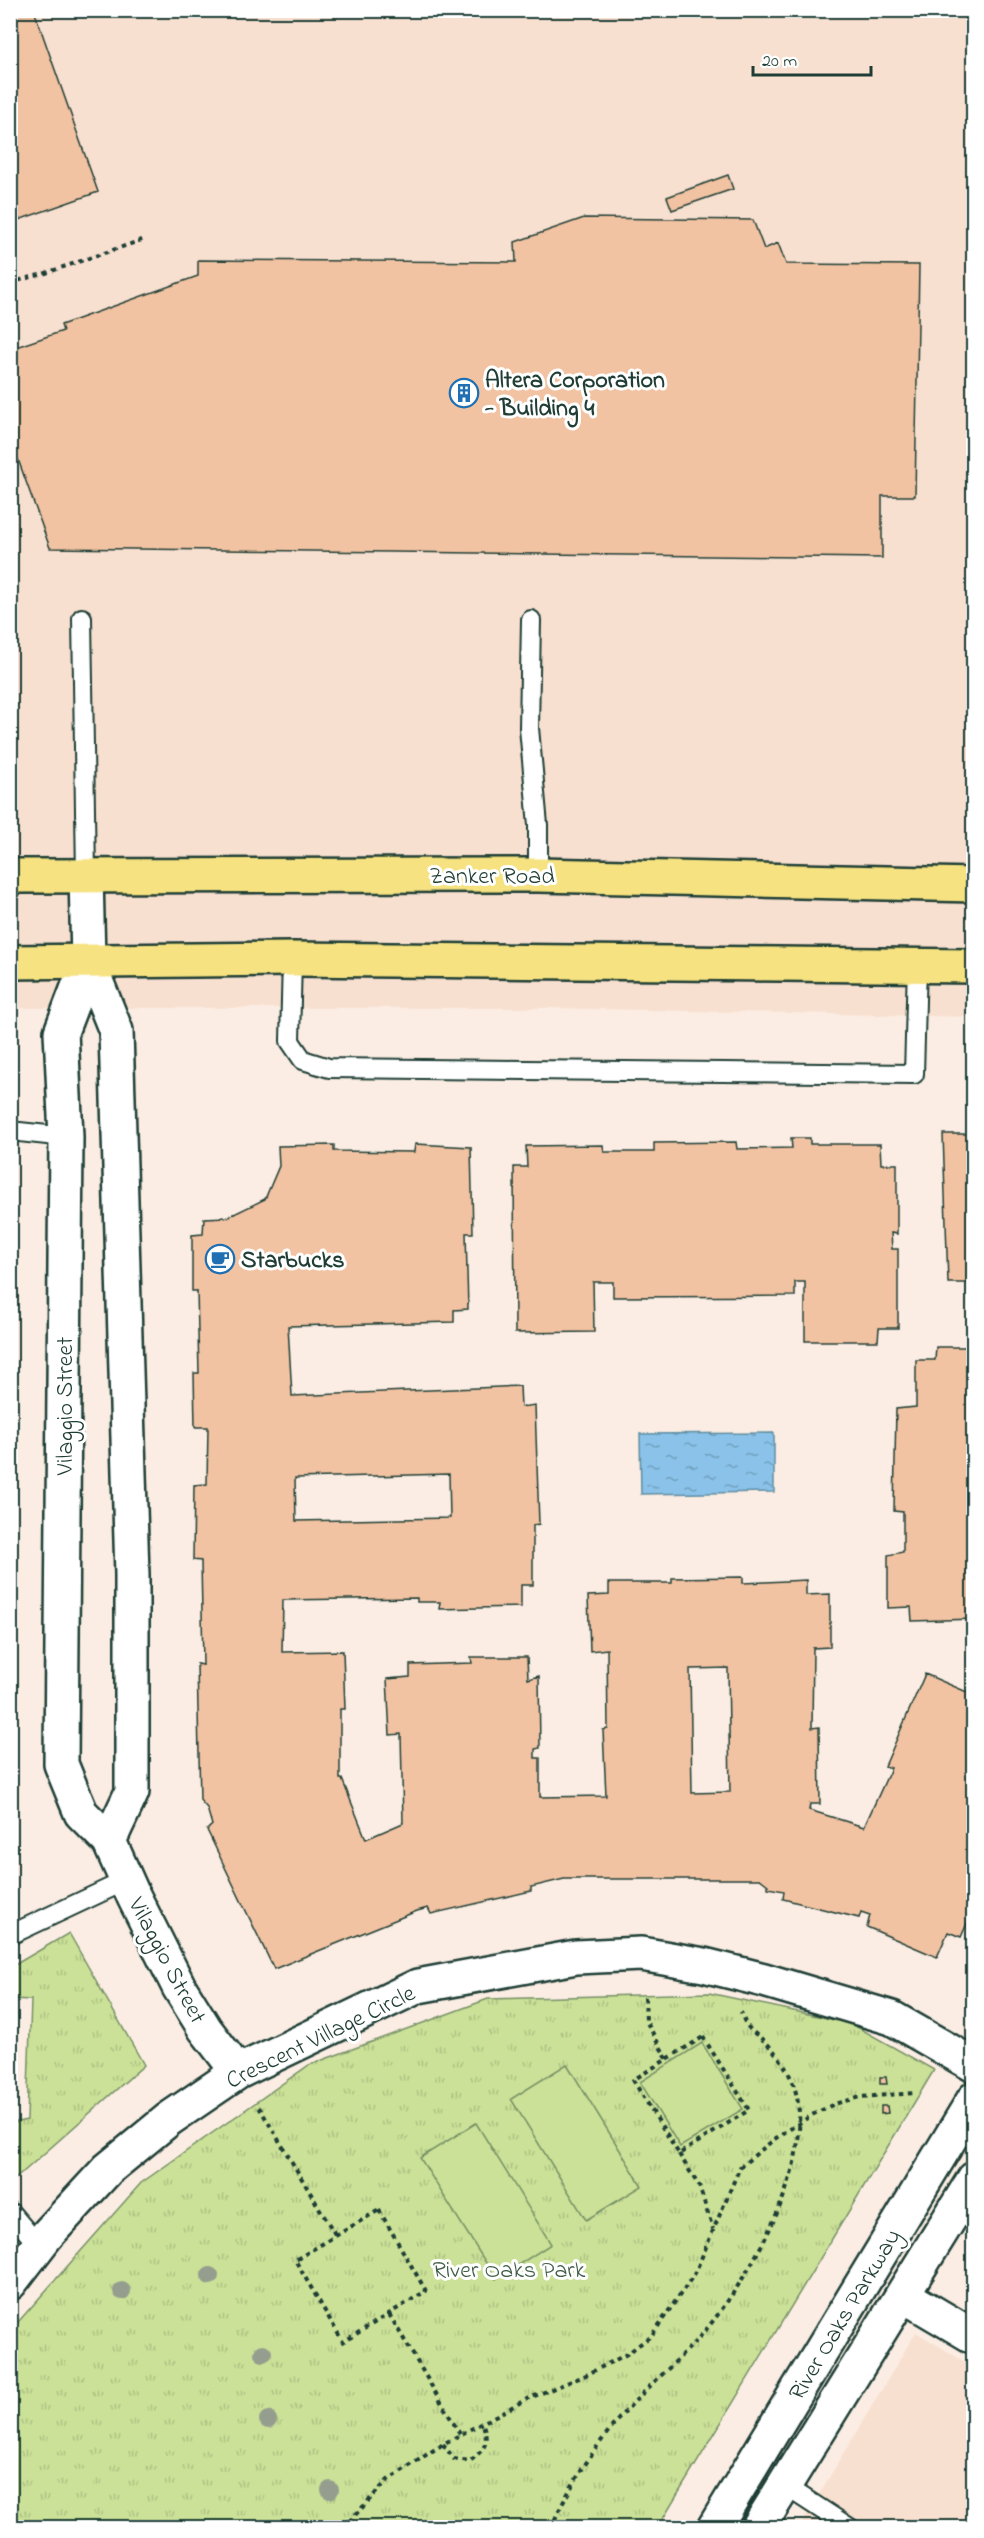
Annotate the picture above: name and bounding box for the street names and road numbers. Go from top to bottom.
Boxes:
street label: Zanker Road [429,860,555,895]
street label: Vilaggio Street [49,1337,84,1476]
street label: Vilaggio Street [117,1891,214,2031]
street label: Crescent Village Circle [221,1977,422,2099]
street label: River Oaks Parkway [781,2223,912,2408]

